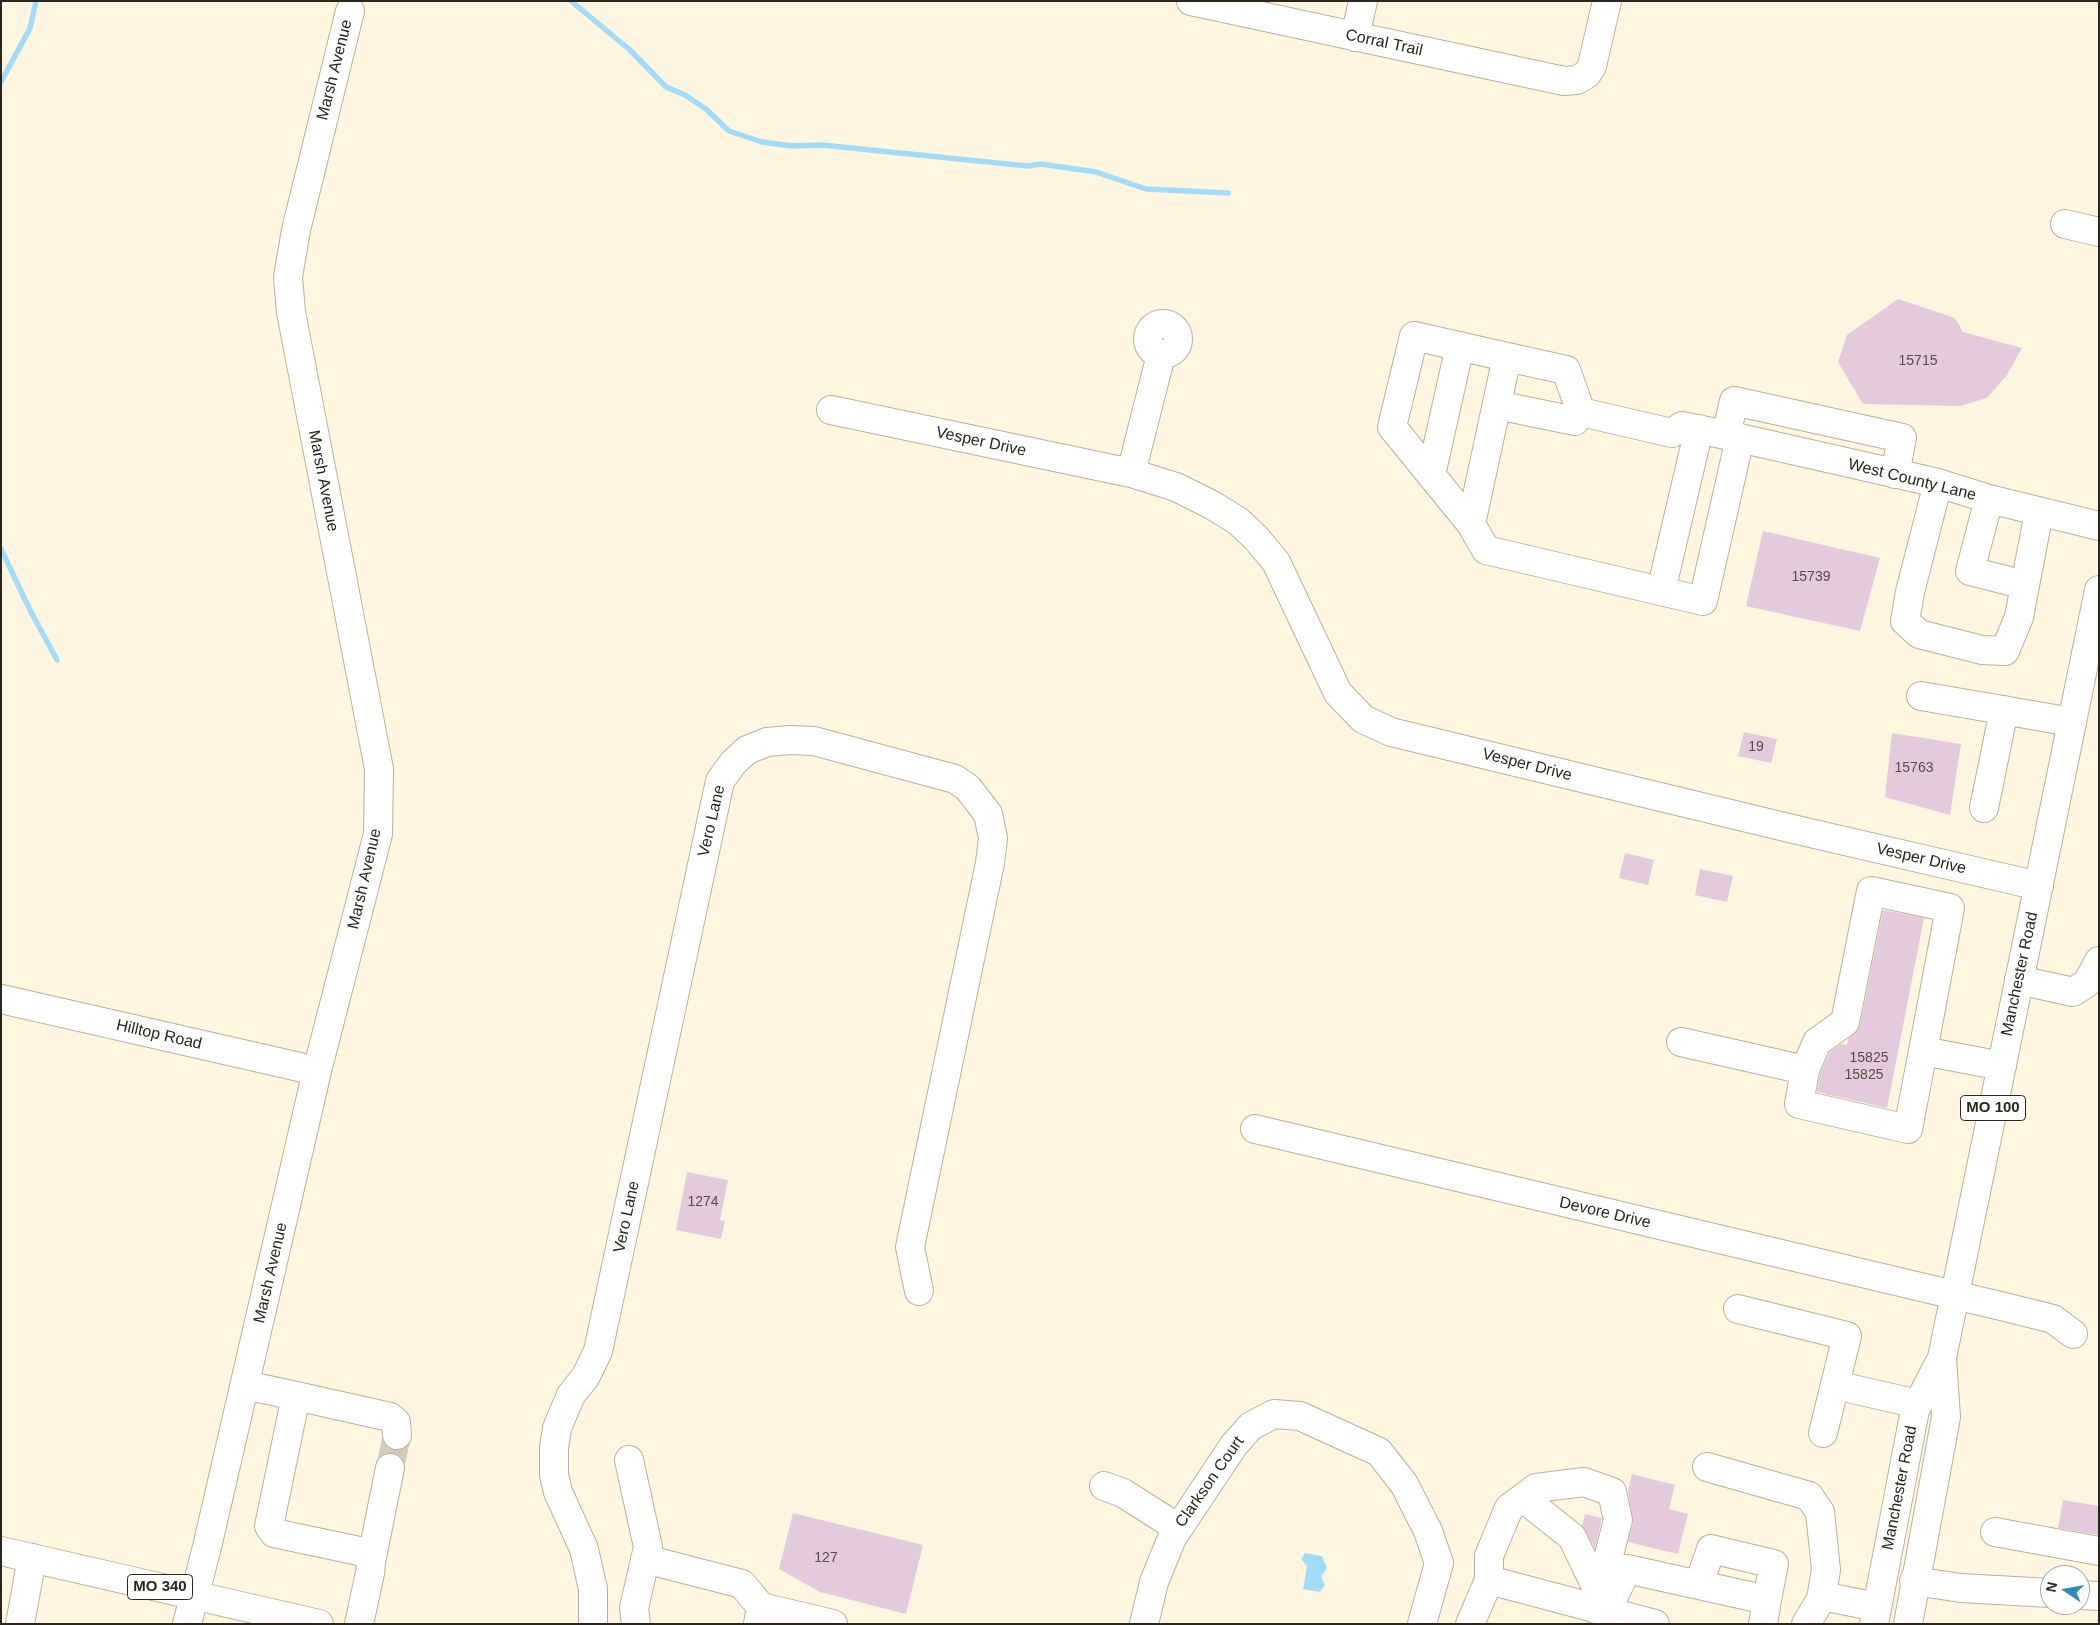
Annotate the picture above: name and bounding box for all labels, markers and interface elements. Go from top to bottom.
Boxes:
street label: Marsh Avenue [313,18,357,122]
street label: Corral Trail [1344,25,1424,61]
house number: 15715 [1899,353,1937,369]
street label: Vesper Drive [934,423,1028,461]
street label: Marsh Avenue [304,429,342,533]
street label: West County Lane [1846,455,1978,505]
house number: 15739 [1792,569,1830,585]
house number: 19 [1748,739,1764,755]
street label: Vesper Drive [1480,745,1574,785]
house number: 15763 [1895,760,1933,776]
street label: Vero Lane [694,783,730,859]
street label: Marsh Avenue [344,827,386,931]
street label: Vesper Drive [1874,839,1968,879]
street label: Manchester Road [1997,910,2043,1038]
street label: Hilltop Road [114,1016,204,1054]
house number: 15825 [1850,1050,1888,1066]
house number: 15825 [1845,1067,1883,1083]
road number: MO 100 [1960,1096,2026,1120]
street label: Vero Lane [610,1179,644,1255]
street label: Devore Drive [1557,1193,1653,1233]
house number: 1274 [687,1194,719,1210]
street label: Marsh Avenue [250,1221,292,1325]
street label: Manchester Road [1879,1424,1921,1552]
street label: Clarkson Court [1172,1433,1248,1531]
house number: 127 [814,1550,838,1566]
north arrow [2040,1565,2090,1615]
road number: MO 340 [128,1574,192,1600]
text: N [2042,1580,2060,1594]

